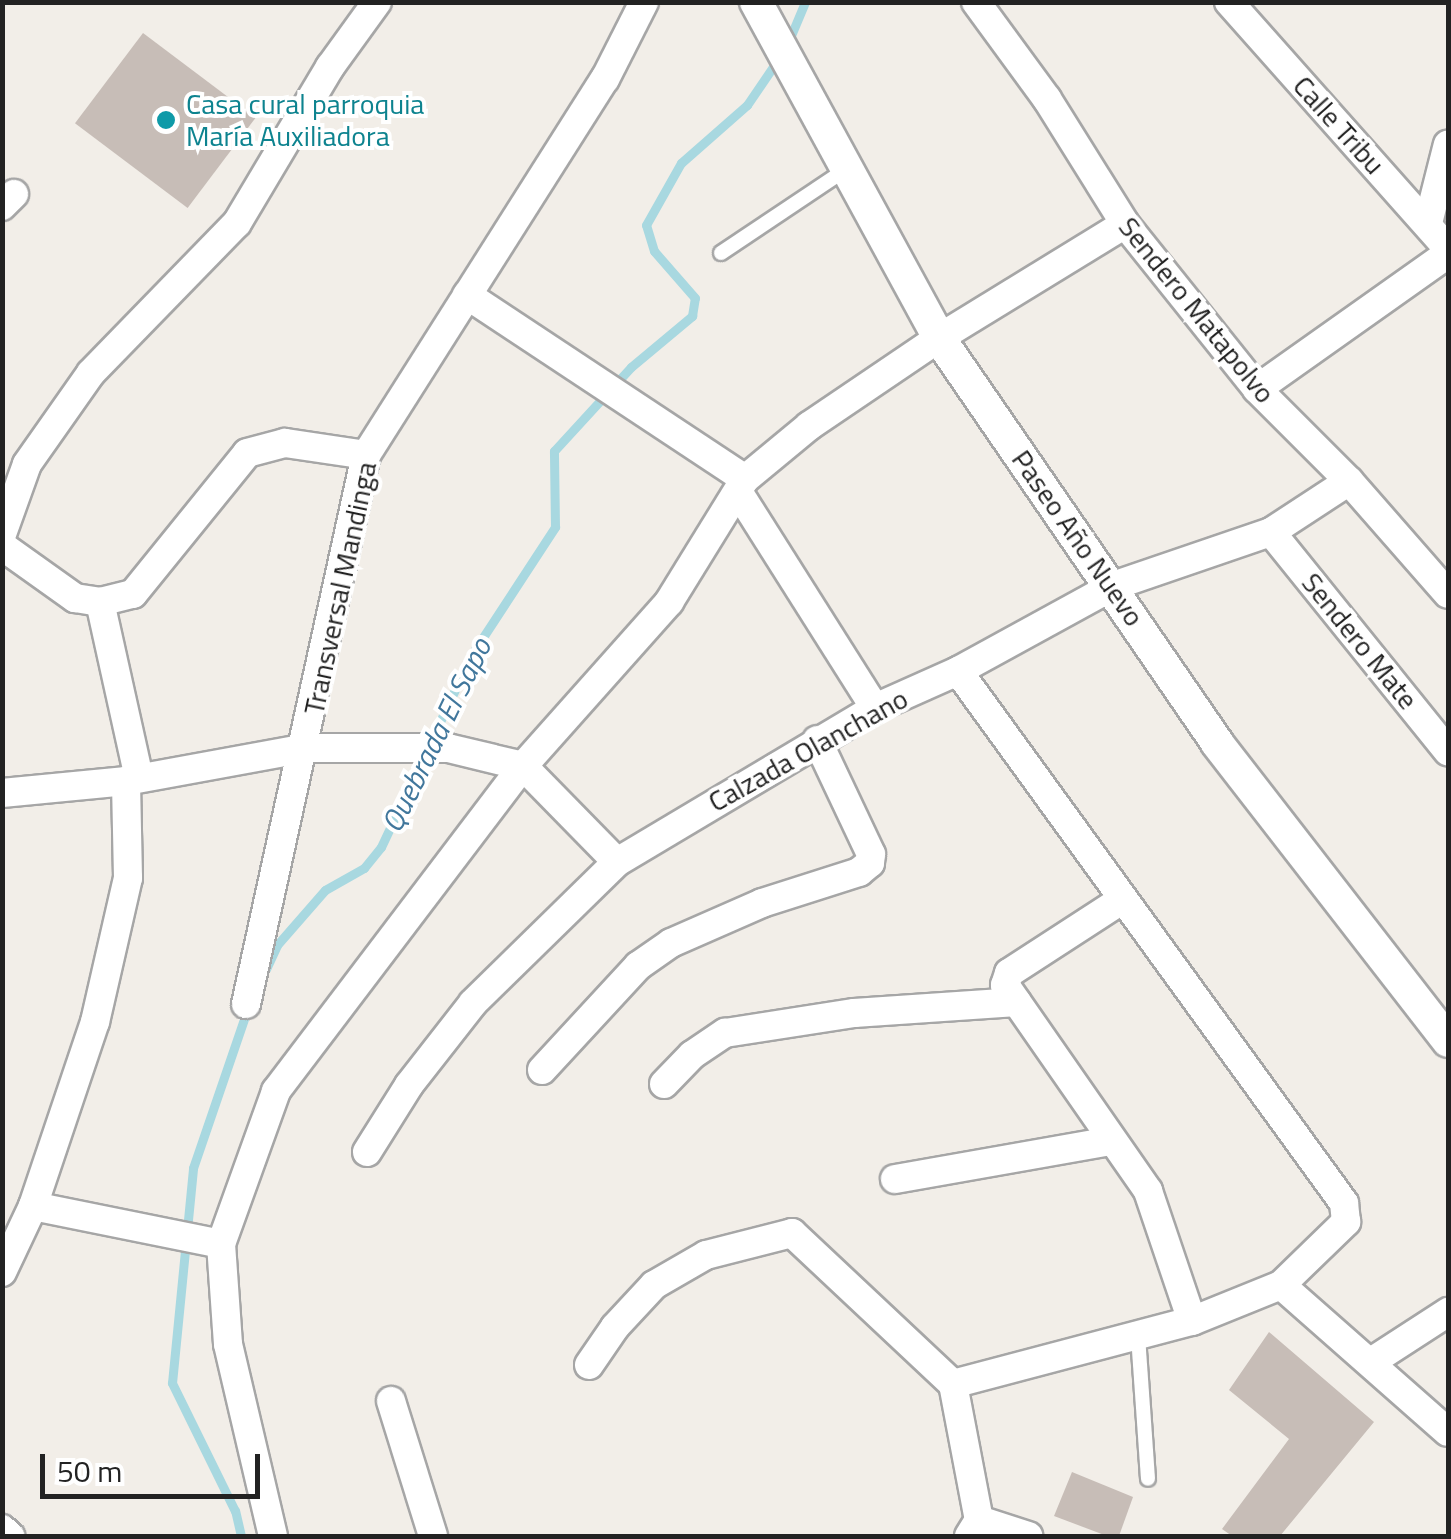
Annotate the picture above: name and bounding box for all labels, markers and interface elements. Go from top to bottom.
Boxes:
street label: Calle Tribu [1286,69,1392,181]
place label: Casa cural parroquia María Auxiliadora [186,87,424,153]
marker: Casa cural parroquia María Auxiliadora [155,109,177,131]
street label: Sendero Matapolvo [1112,210,1282,410]
street label: Paseo Año Nuevo [1005,444,1151,632]
street label: Transversal Mandinga [297,459,383,717]
street label: Sendero Mate [1295,566,1425,716]
water label: Quebrada El Sapo [374,632,498,838]
street label: Calzada Olanchano [703,681,913,819]
scale bar [45,1434,265,1496]
text: 50 m [57,1448,122,1494]

